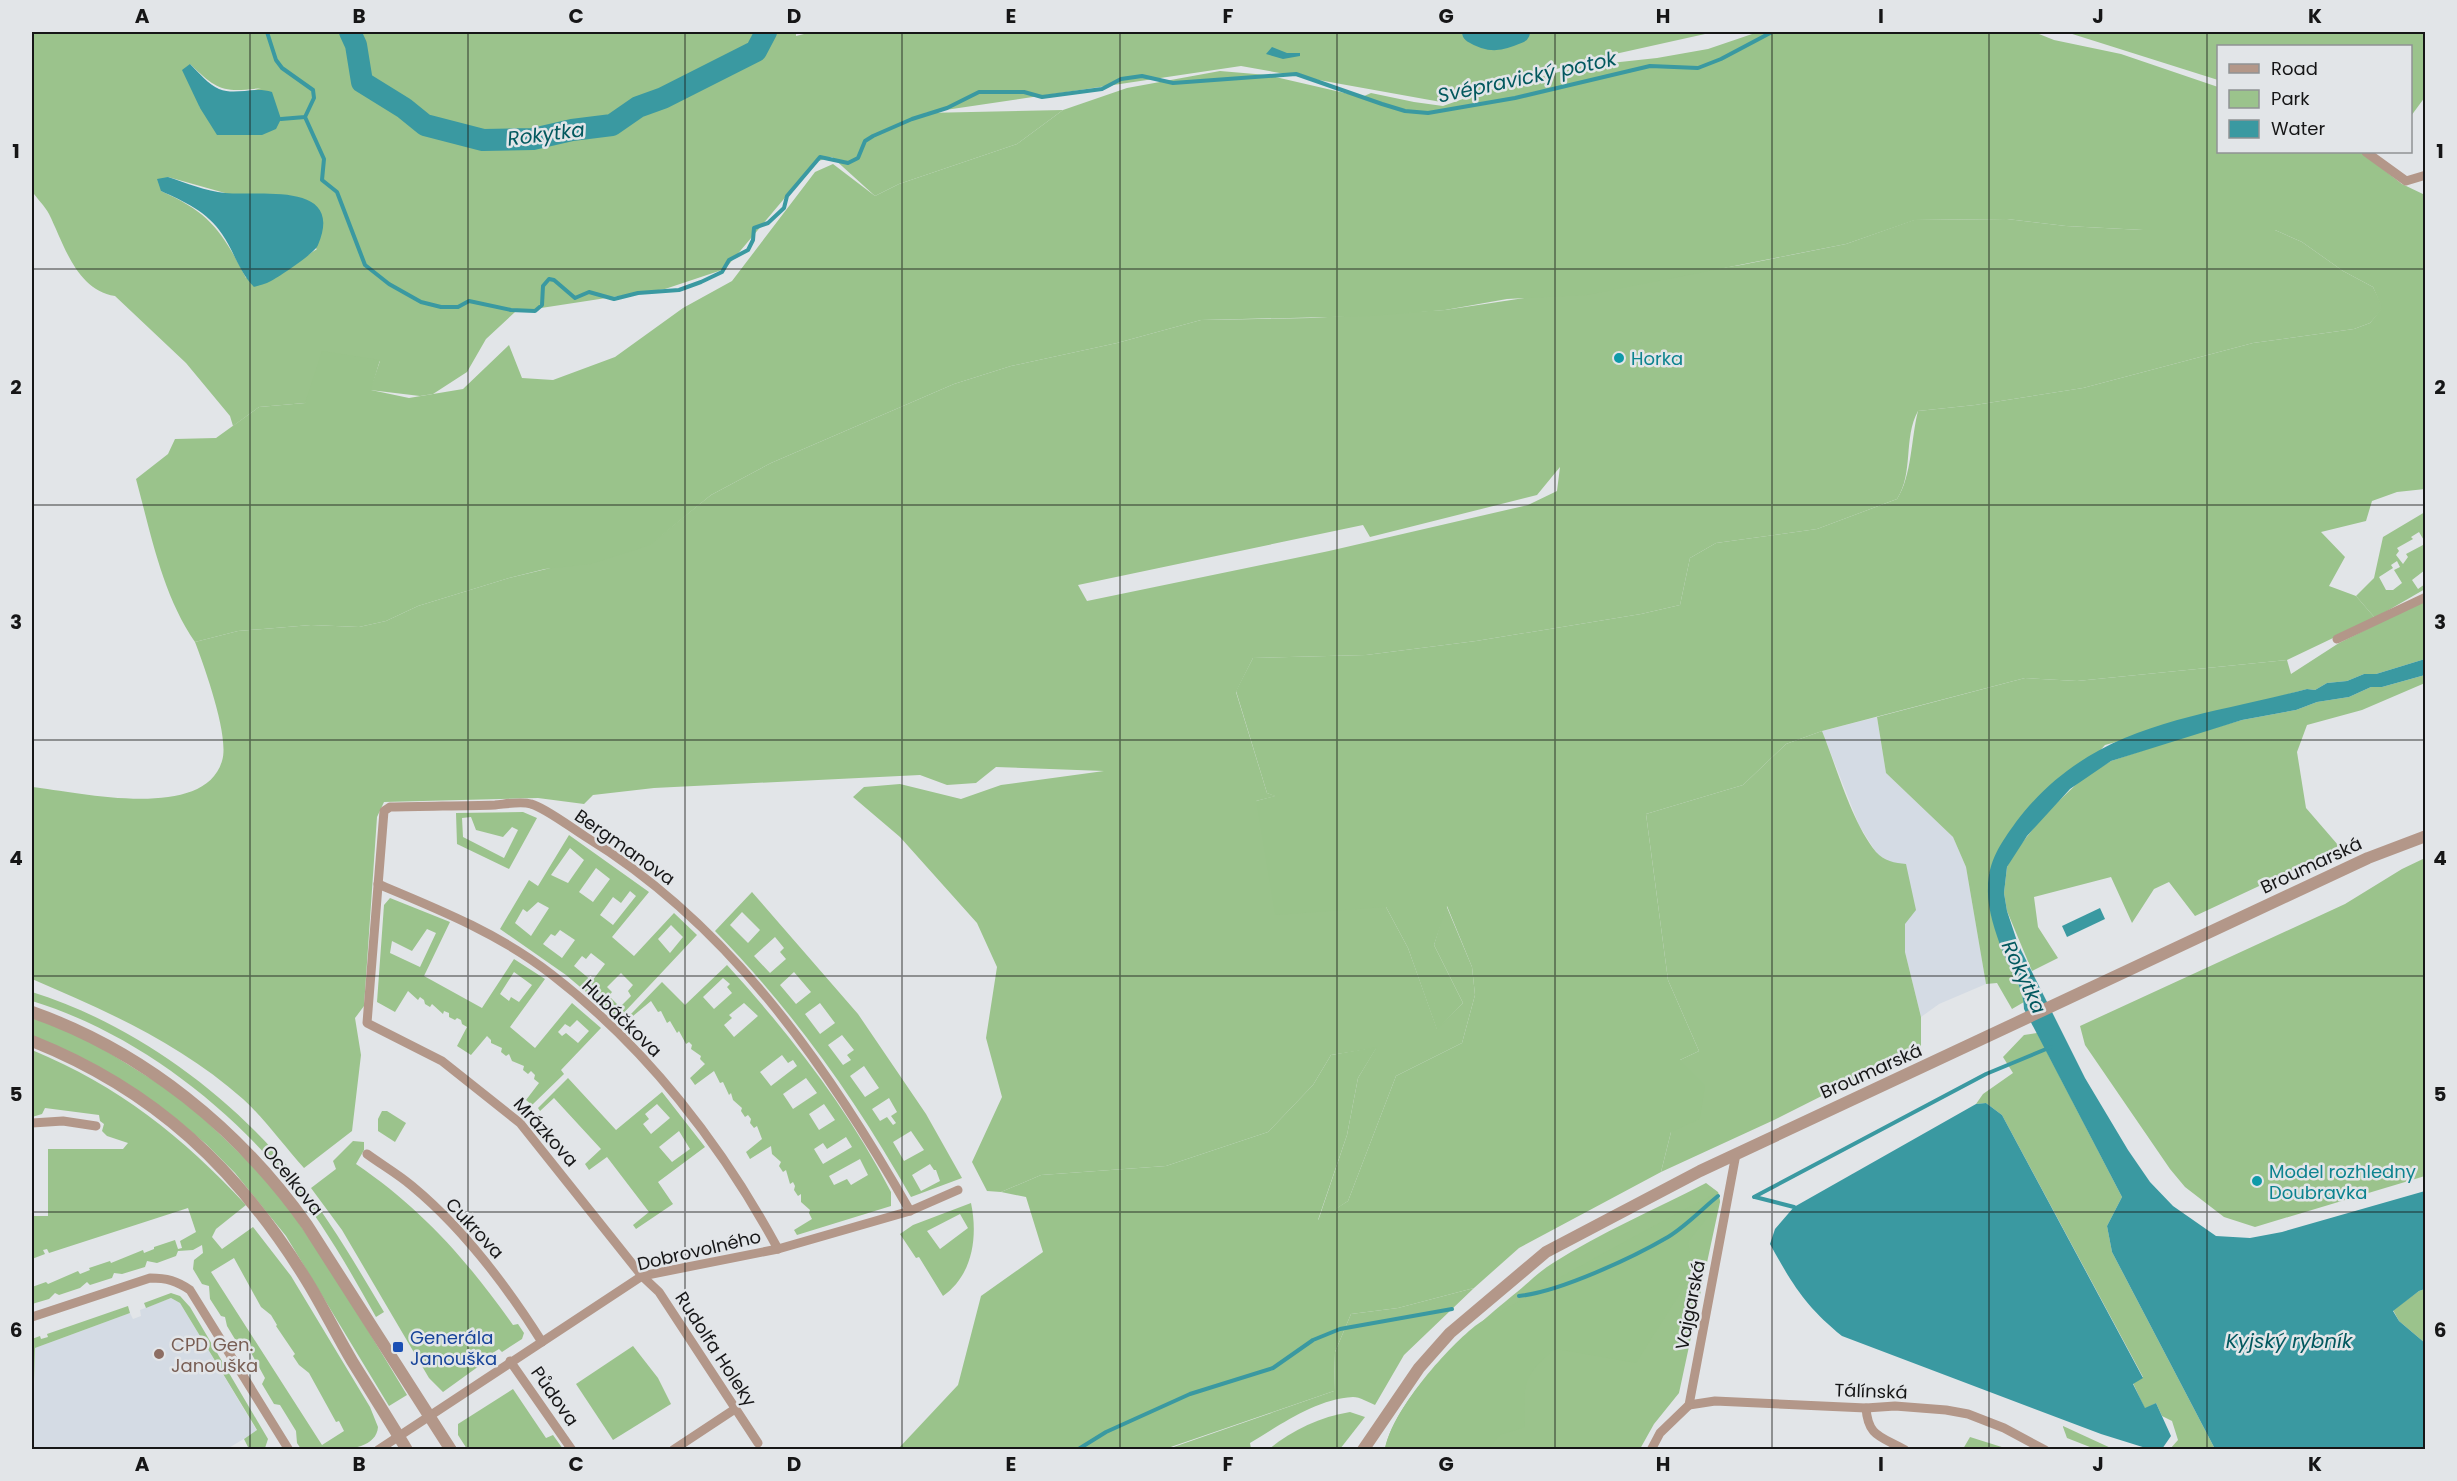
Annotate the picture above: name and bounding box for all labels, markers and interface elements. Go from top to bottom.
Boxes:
text: A [135,2,150,30]
text: B [352,2,366,30]
text: C [568,2,584,30]
text: D [787,2,801,30]
text: E [1006,2,1016,30]
text: F [1223,2,1234,30]
text: G [1438,2,1454,30]
text: H [1656,2,1670,30]
text: I [1878,2,1884,30]
text: J [2092,2,2104,30]
text: K [2308,2,2322,30]
water label: Svépravický potok [1435,44,1621,110]
legend [2217,45,2412,153]
text: Road [2271,56,2318,81]
text: Park [2271,86,2310,111]
water label: Rokytka [506,115,586,153]
text: Water [2271,116,2325,141]
text: 1 [12,137,20,165]
text: 1 [2436,137,2444,165]
place label: Horka [1631,346,1683,371]
marker: Horka [1612,351,1626,365]
text: 2 [10,373,22,401]
text: 2 [2434,373,2446,401]
text: 3 [10,608,22,636]
text: 3 [2434,608,2446,636]
street label: Bergmanova [570,803,680,891]
street label: Broumarská [2256,831,2366,899]
text: 4 [9,844,23,872]
text: 4 [2433,844,2447,872]
water label: Rokytka [1995,936,2053,1018]
street label: Hubáčkova [577,973,667,1063]
street label: Broumarská [1816,1037,1926,1105]
text: 5 [10,1080,23,1108]
text: 5 [2434,1080,2447,1108]
street label: Mrázkova [508,1092,584,1172]
street label: Ocelkova [257,1140,329,1220]
place label: Model rozhledny Doubravka [2269,1159,2416,1205]
marker: Model rozhledny Doubravka [2250,1174,2264,1188]
street label: Cukrova [440,1192,510,1264]
street label: Dobrovolného [635,1224,763,1276]
street label: Vajgarská [1669,1258,1711,1352]
street label: Rudolfa Holeky [669,1287,763,1411]
text: 6 [10,1316,22,1344]
text: 6 [2434,1316,2446,1344]
place label: Generála Janouška [410,1325,497,1371]
water label: Kyjský rybník [2226,1327,2354,1355]
place label: CPD Gen. Janouška [171,1332,258,1378]
marker: Generála Janouška [391,1340,405,1354]
marker: CPD Gen. Janouška [152,1347,166,1361]
street label: Půdova [525,1361,585,1431]
street label: Tálínská [1834,1377,1908,1405]
text: A [135,1450,150,1478]
text: B [352,1450,366,1478]
text: C [568,1450,584,1478]
text: D [787,1450,801,1478]
text: E [1006,1450,1016,1478]
text: F [1223,1450,1234,1478]
text: G [1438,1450,1454,1478]
text: H [1656,1450,1670,1478]
text: I [1878,1450,1884,1478]
text: J [2092,1450,2104,1478]
text: K [2308,1450,2322,1478]

